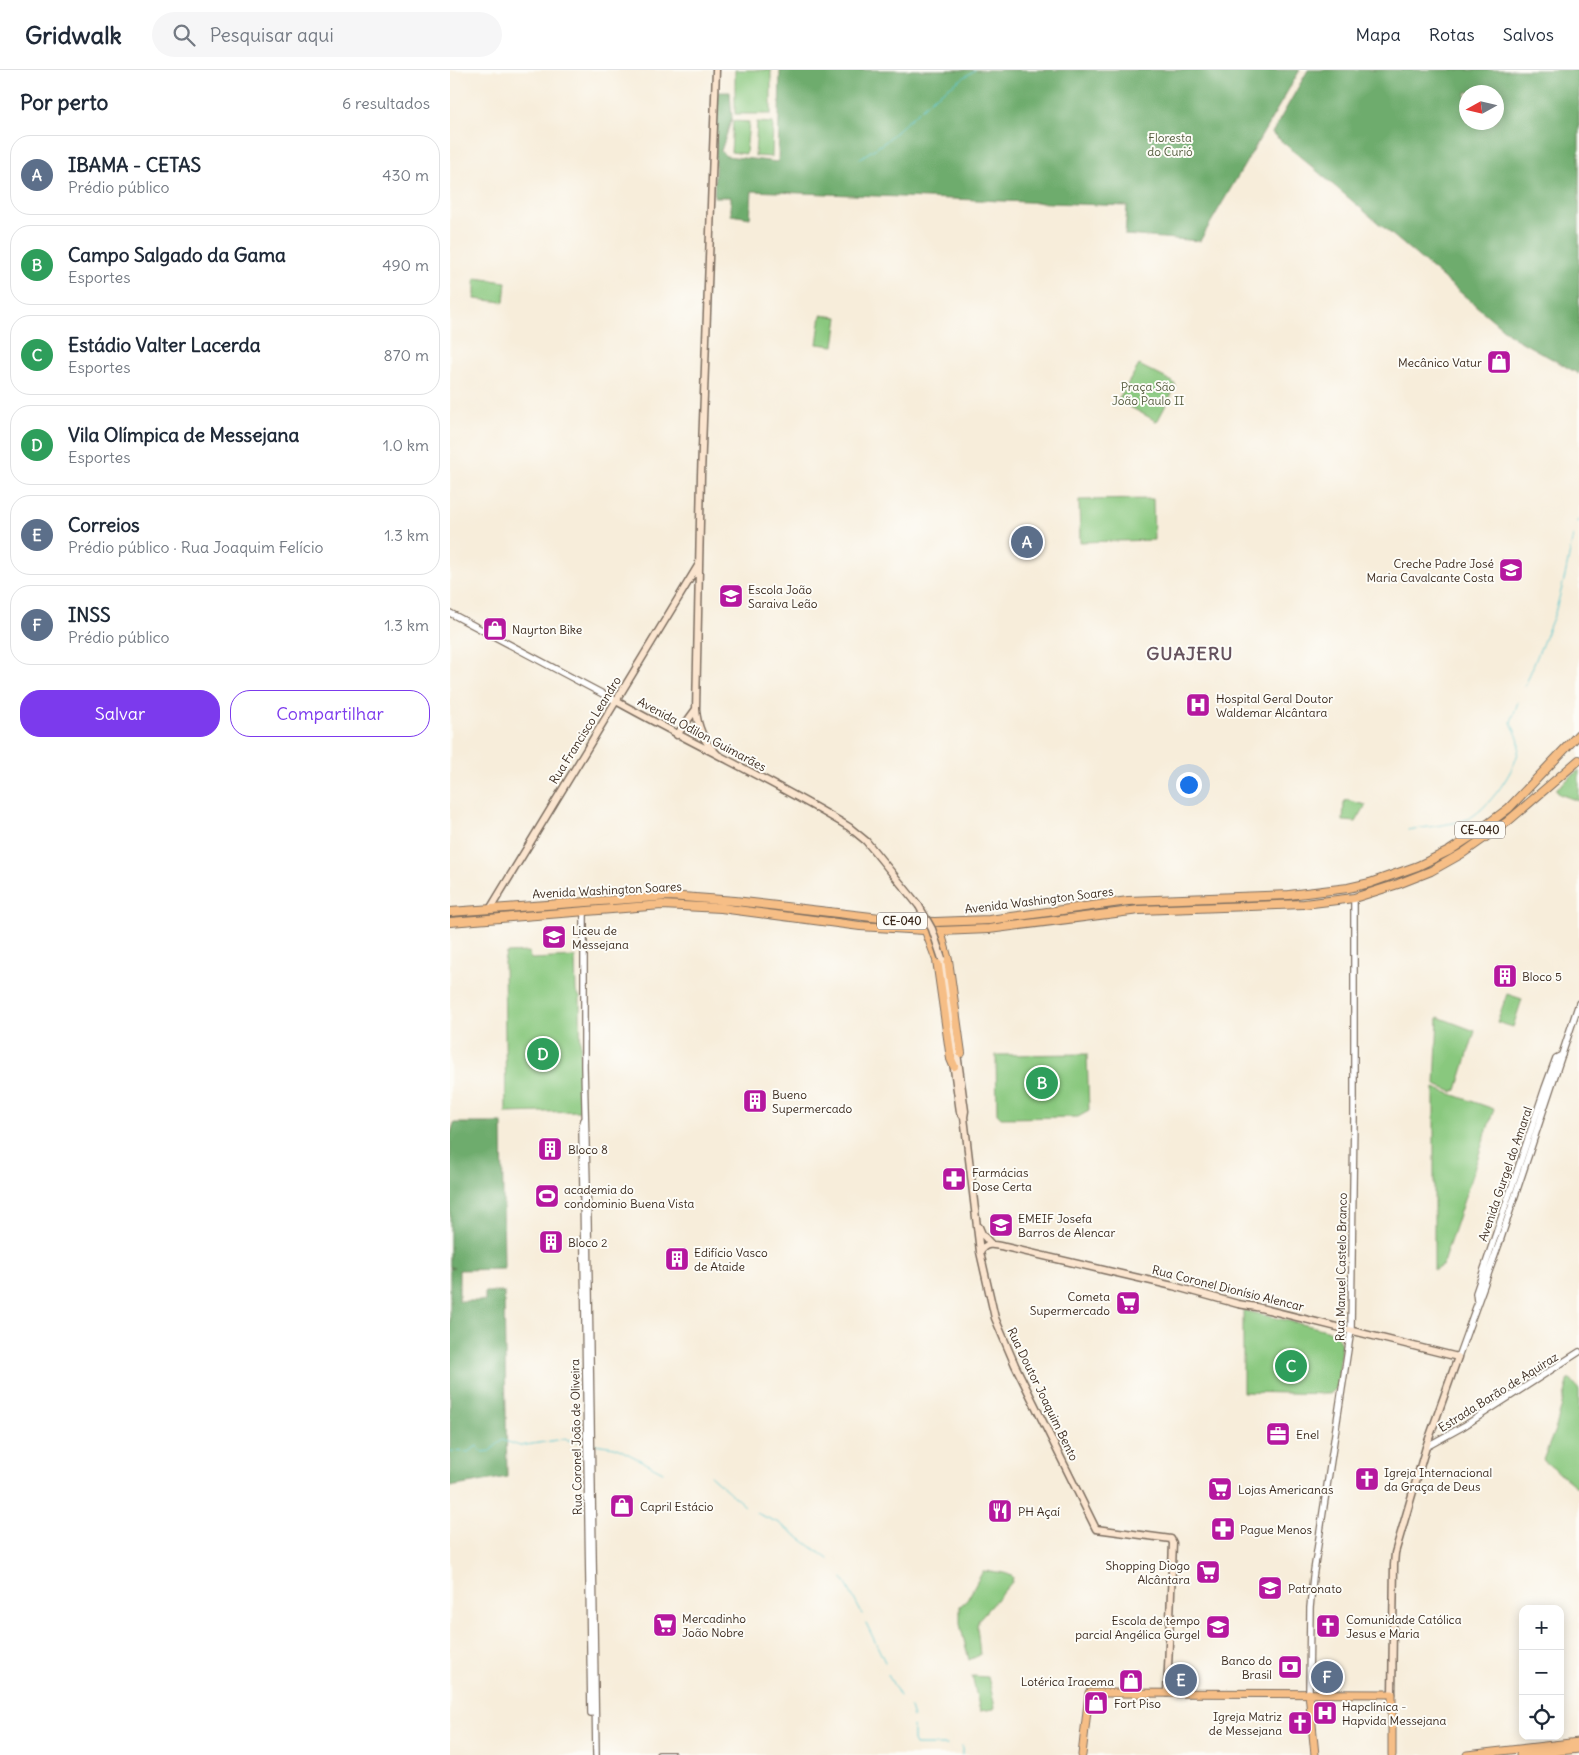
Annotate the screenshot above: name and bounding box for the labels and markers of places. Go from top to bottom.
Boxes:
shop icon: Mecânico Vatur [1486,349,1512,375]
place label: Mecânico Vatur [1398,355,1482,370]
pin: A [1011,523,1043,561]
place label: Creche Padre José Maria Cavalcante Costa [1366,556,1494,585]
school or university icon: Creche Padre José Maria Cavalcante Costa [1498,557,1524,583]
place label: Escola João Saraiva Leão [748,582,818,611]
school or university icon: Escola João Saraiva Leão [718,583,744,609]
shop icon: Nayrton Bike [482,616,508,642]
place label: Nayrton Bike [512,622,582,637]
place label: Hospital Geral Doutor Waldemar Alcântara [1216,691,1333,720]
hospital icon: Hospital Geral Doutor Waldemar Alcântara [1185,692,1211,718]
place label: Liceu de Messejana [572,923,629,952]
school or university icon: Liceu de Messejana [541,924,567,950]
building icon: Bloco 5 [1492,963,1518,989]
place label: Bloco 5 [1522,969,1562,984]
pin: D [527,1035,559,1073]
pin: B [1026,1064,1058,1102]
place label: Bueno Supermercado [772,1087,853,1116]
building icon: Bueno Supermercado [742,1088,768,1114]
building icon: Bloco 8 [537,1136,563,1162]
place label: Bloco 8 [568,1142,608,1157]
place label: Farmácias Dose Certa [972,1165,1032,1194]
pharmacy icon: Farmácias Dose Certa [941,1166,967,1192]
place label: academia do condominio Buena Vista [564,1182,695,1211]
sports icon: academia do condominio Buena Vista [534,1183,560,1209]
place label: EMEIF Josefa Barros de Alencar [1018,1211,1115,1240]
school or university icon: EMEIF Josefa Barros de Alencar [988,1212,1014,1238]
building icon: Bloco 2 [538,1229,564,1255]
place label: Bloco 2 [568,1235,608,1250]
place label: Edifício Vasco de Ataide [694,1245,768,1274]
building icon: Edifício Vasco de Ataide [664,1246,690,1272]
place label: Cometa Supermercado [1030,1289,1110,1318]
supermarket icon: Cometa Supermercado [1115,1290,1141,1316]
pin: C [1275,1347,1307,1385]
office icon: Enel [1265,1421,1291,1447]
place label: Enel [1296,1427,1319,1442]
place label: Igreja Internacional da Graça de Deus [1384,1465,1492,1494]
church icon: Igreja Internacional da Graça de Deus [1354,1466,1380,1492]
supermarket icon: Lojas Americanas [1207,1476,1233,1502]
place label: Lojas Americanas [1238,1482,1333,1497]
shop icon: Capril Estácio [609,1493,635,1519]
restaurant icon: PH Açaí [987,1498,1013,1524]
place label: Capril Estácio [640,1499,714,1514]
place label: PH Açaí [1018,1504,1060,1519]
pharmacy icon: Pague Menos [1210,1516,1236,1542]
place label: Pague Menos [1240,1522,1312,1537]
place label: Shopping Diogo Alcântara [1105,1558,1190,1587]
supermarket icon: Shopping Diogo Alcântara [1195,1559,1221,1585]
school or university icon: Patronato [1257,1575,1283,1601]
place label: Patronato [1288,1581,1342,1596]
place label: Mercadinho João Nobre [682,1611,746,1640]
supermarket icon: Mercadinho João Nobre [652,1612,678,1638]
place label: Comunidade Católica Jesus e Maria [1346,1612,1462,1641]
place label: Escola de tempo parcial Angélica Gurgel [1075,1613,1200,1642]
church icon: Comunidade Católica Jesus e Maria [1315,1613,1341,1639]
school or university icon: Escola de tempo parcial Angélica Gurgel [1205,1614,1231,1640]
place label: Banco do Brasil [1221,1653,1272,1682]
bank icon: Banco do Brasil [1277,1654,1303,1680]
pin: F [1311,1658,1343,1696]
pin: E [1165,1661,1197,1699]
shop icon: Lotérica Iracema [1118,1668,1144,1694]
place label: Lotérica Iracema [1021,1674,1114,1689]
shop icon: Fort Piso [1083,1690,1109,1716]
place label: Fort Piso [1114,1696,1161,1711]
place label: Hapclínica - Hapvida Messejana [1342,1699,1447,1728]
hospital icon: Hapclínica - Hapvida Messejana [1312,1700,1338,1726]
place label: Igreja Matriz de Messejana [1209,1709,1282,1738]
church icon: Igreja Matriz de Messejana [1287,1710,1313,1736]

